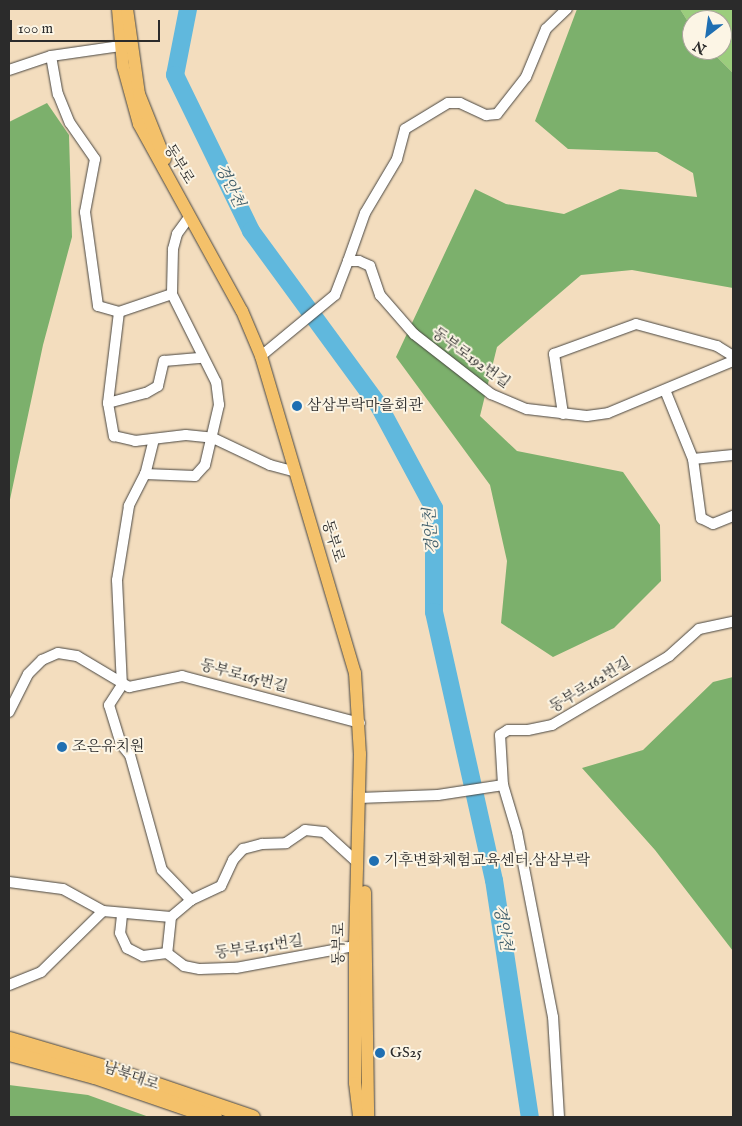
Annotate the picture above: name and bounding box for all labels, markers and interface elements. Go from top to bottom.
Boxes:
scale bar [12,10,162,42]
north arrow [682,10,732,60]
text: 100 m [18,19,53,38]
text: N [690,36,710,58]
street label: 동부로 [160,141,198,187]
water label: 경안천 [210,161,248,211]
street label: 동부로192번길 [429,324,513,392]
place label: 삼삼부락마을회관 [307,397,423,415]
marker: 삼삼부락마을회관 [291,400,303,412]
water label: 경안천 [421,507,443,555]
street label: 동부로 [318,518,348,564]
street label: 동부로162번길 [546,654,634,716]
street label: 동부로165번길 [198,656,290,696]
place label: 조은유치원 [72,738,144,756]
marker: 조은유치원 [56,741,68,753]
place label: 기후변화체험교육센터.삼삼부락 [384,852,590,870]
marker: 기후변화체험교육센터.삼삼부락 [368,855,380,867]
water label: 경안천 [489,904,515,952]
street label: 동부로 [330,922,348,966]
street label: 동부로151번길 [214,932,304,962]
place label: GS25 [390,1044,422,1062]
marker: GS25 [374,1047,386,1059]
street label: 남북대로 [101,1058,161,1094]

